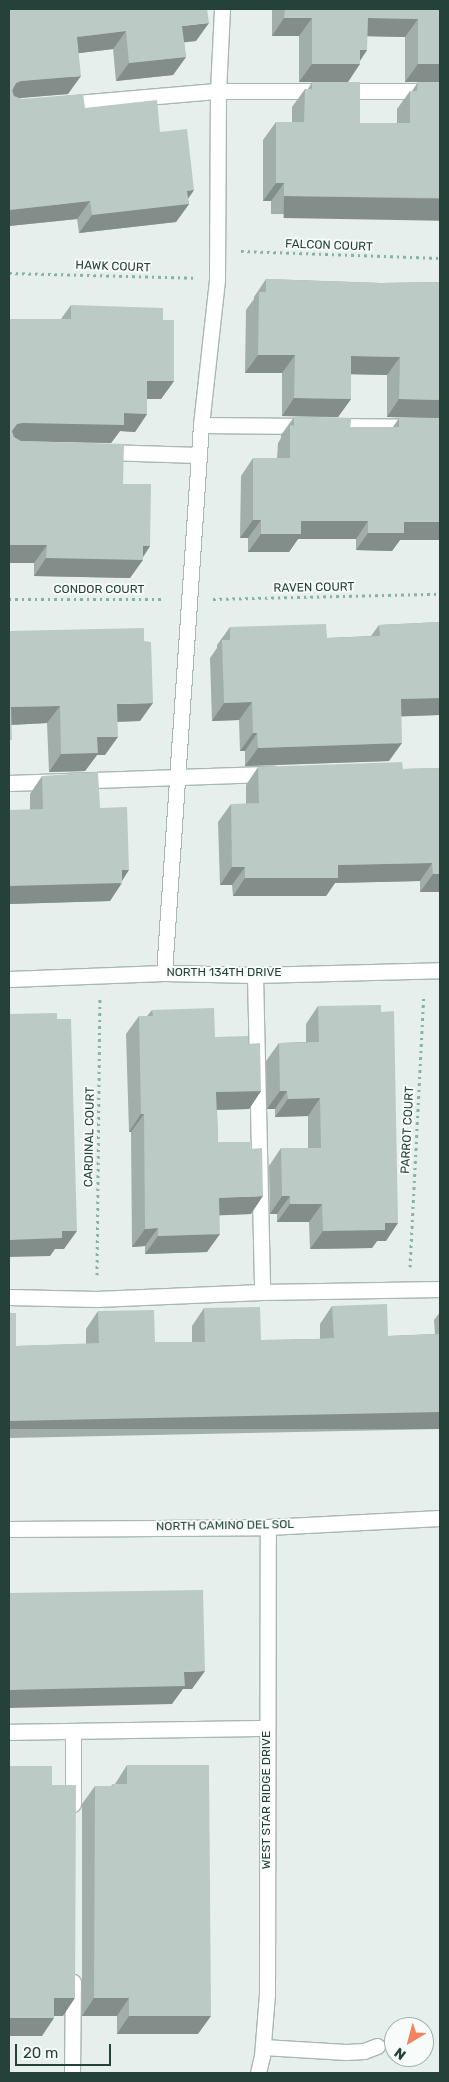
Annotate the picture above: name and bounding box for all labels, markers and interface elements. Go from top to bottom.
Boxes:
street label: FALCON COURT [285,237,373,255]
street label: HAWK COURT [75,258,151,276]
street label: RAVEN COURT [273,580,355,596]
street label: CONDOR COURT [54,583,144,597]
street label: NORTH 134TH DRIVE [166,966,282,980]
street label: PARROT COURT [399,1086,417,1174]
street label: CARDINAL COURT [82,1087,98,1187]
street label: NORTH CAMINO DEL SOL [156,1518,294,1534]
street label: WEST STAR RIDGE DRIVE [260,1731,274,1869]
north arrow [384,2017,434,2067]
scale bar [18,2034,114,2066]
text: 20 m [23,2044,58,2062]
text: N [391,2044,409,2063]

